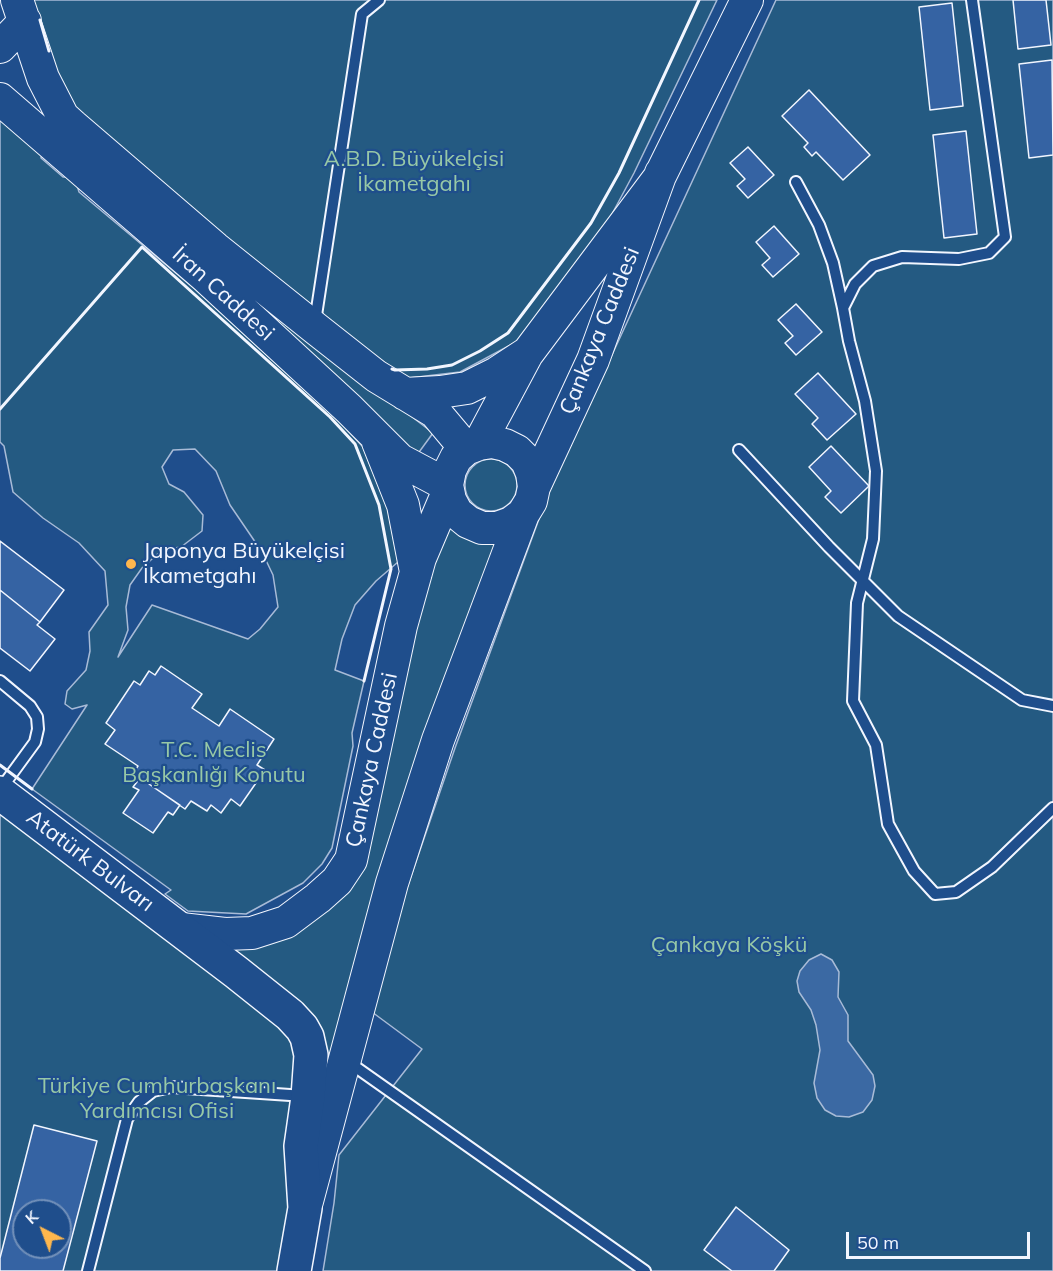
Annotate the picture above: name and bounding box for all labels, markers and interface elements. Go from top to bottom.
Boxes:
park label: A.B.D. Büyükelçisi İkametgahı [324,146,504,198]
street label: İran Caddesi [167,241,279,347]
street label: Çankaya Caddesi [554,244,646,418]
place label: Japonya Büyükelçisi İkametgahı [143,538,345,590]
marker: Japonya Büyükelçisi İkametgahı [124,557,138,571]
street label: Çankaya Caddesi [341,670,403,850]
park label: T.C. Meclis Başkanlığı Konutu [122,737,306,788]
street label: Atatürk Bulvarı [21,804,159,918]
park label: Çankaya Köşkü [651,932,807,958]
park label: Türkiye Cumhurbaşkanı Yardımcısı Ofisi [38,1073,276,1124]
north arrow [12,1199,72,1259]
text: K [21,1206,42,1228]
scale bar [849,1220,1034,1258]
text: 50 m [857,1231,899,1254]

